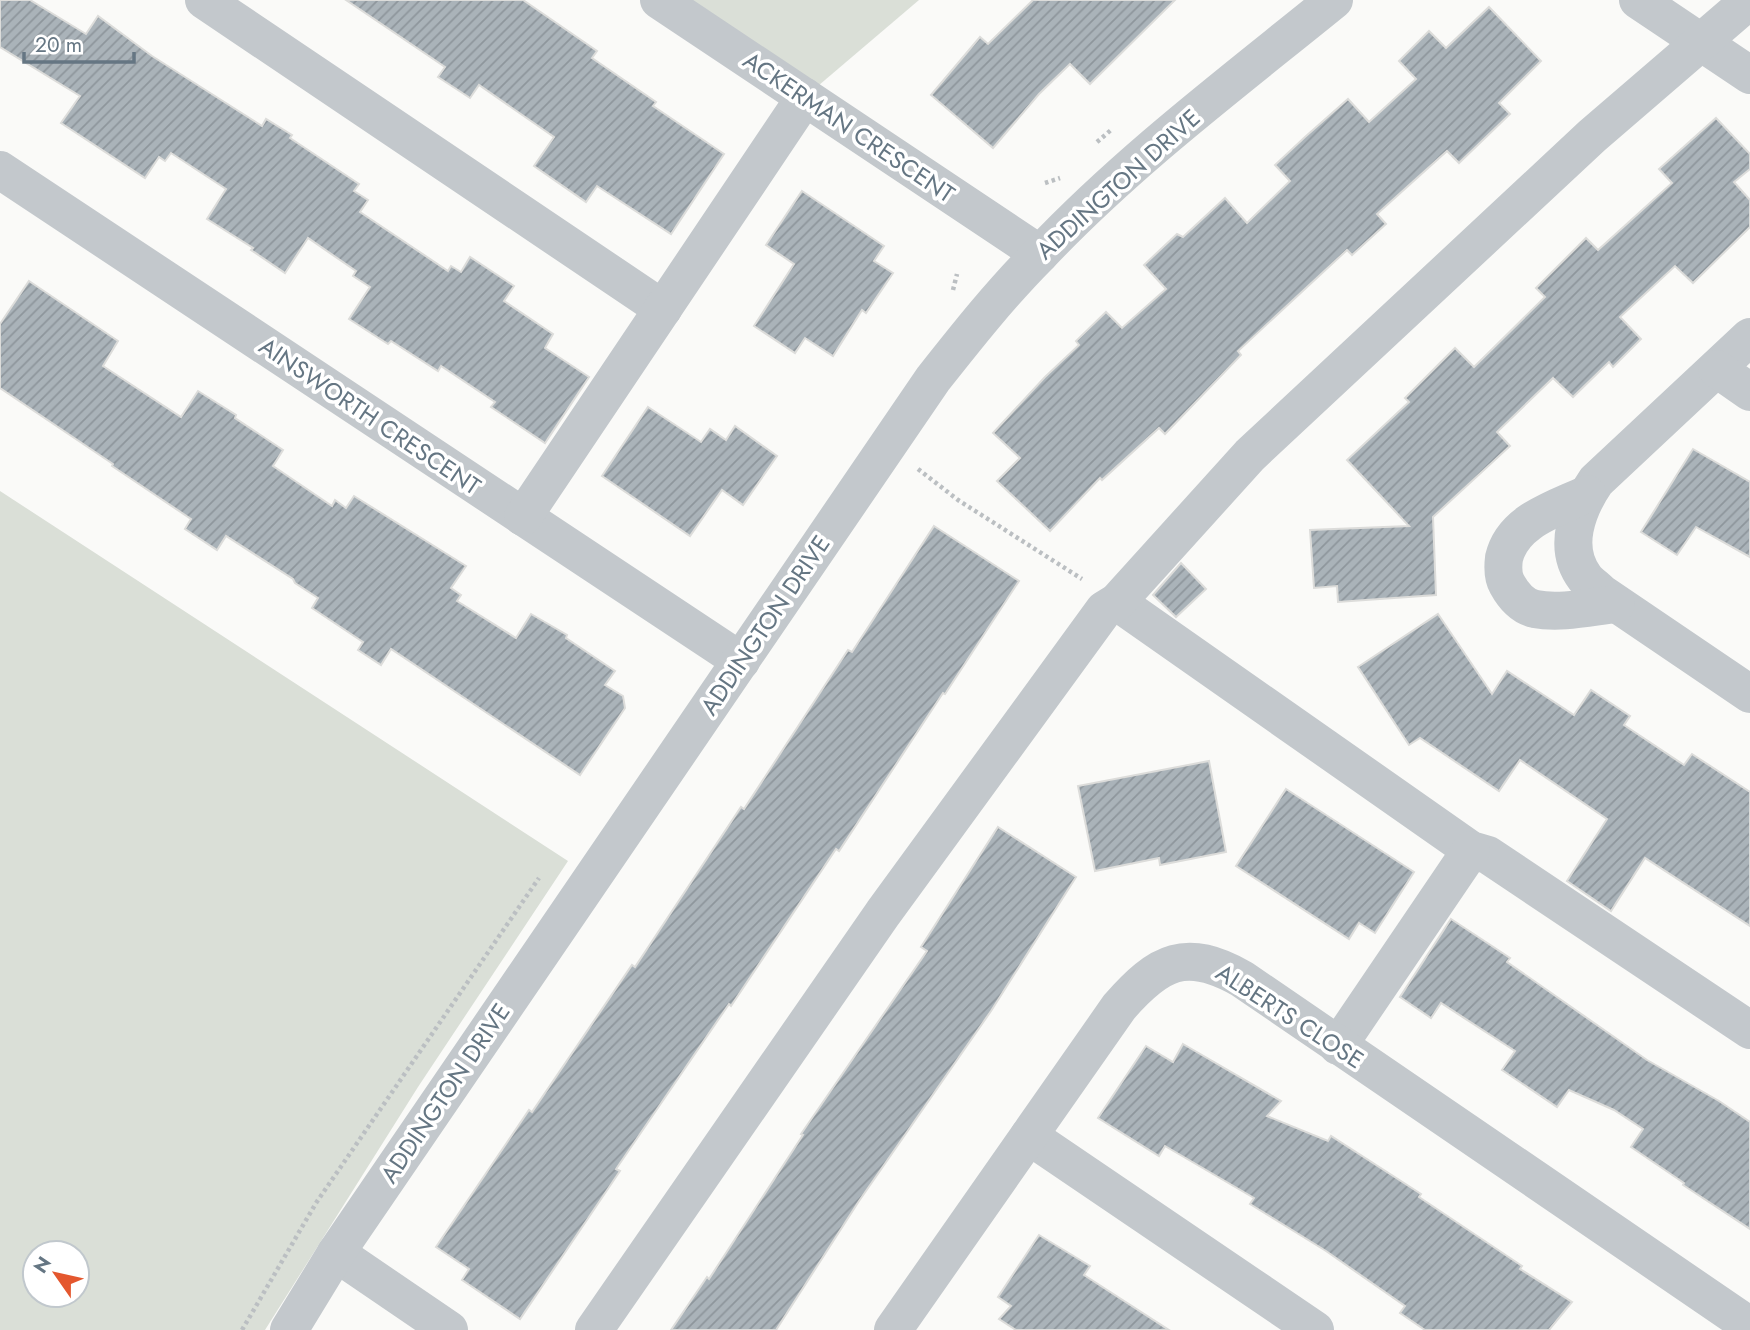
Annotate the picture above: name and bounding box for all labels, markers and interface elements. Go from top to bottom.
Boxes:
scale bar [24,21,135,65]
text: 20 m [35,30,82,60]
street label: ACKERMAN CRESCENT [736,43,962,211]
street label: ADDINGTON DRIVE [1028,101,1208,267]
street label: AINSWORTH CRESCENT [252,329,488,503]
street label: ADDINGTON DRIVE [692,528,838,722]
street label: ALBERTS CLOSE [1209,955,1371,1077]
street label: ADDINGTON DRIVE [372,996,518,1190]
north arrow [21,1239,91,1309]
text: N [27,1251,58,1279]

